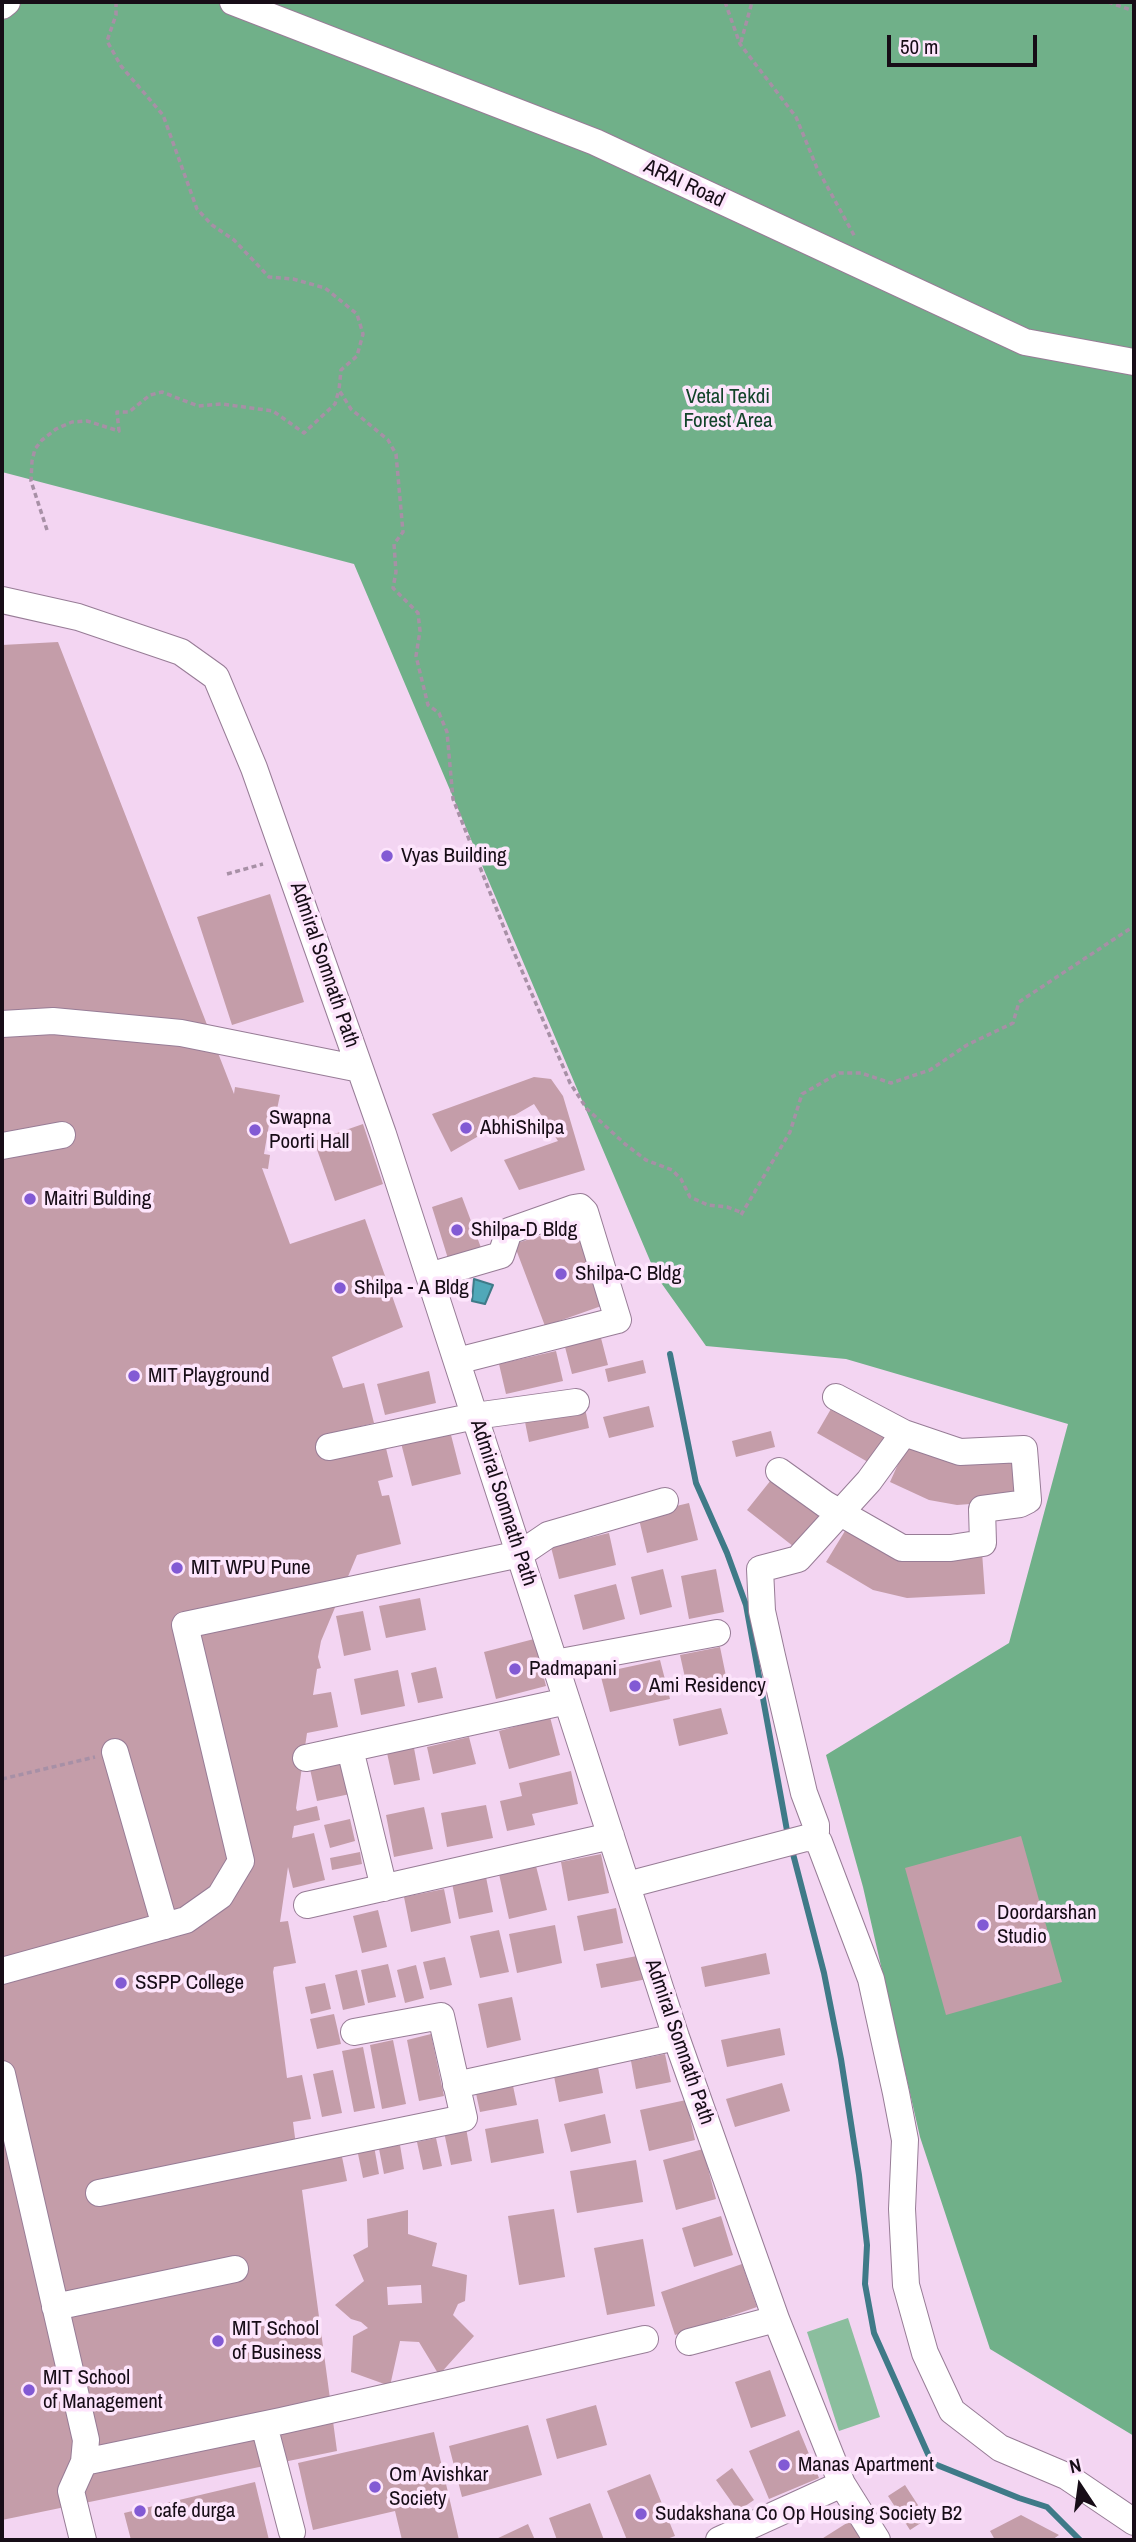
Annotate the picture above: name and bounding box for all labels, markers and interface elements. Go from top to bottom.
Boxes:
scale bar [891,21,1042,65]
text: 50 m [900,32,938,61]
street label: ARAI Road [640,154,728,214]
park label: Vetal Tekdi Forest Area [683,384,773,434]
place label: Vyas Building [401,843,507,869]
marker: Vyas Building [379,848,395,864]
street label: Admiral Somnath Path [284,879,364,1051]
place label: Swapna Poorti Hall [269,1105,349,1155]
place label: AbhiShilpa [480,1115,564,1141]
marker: AbhiShilpa [458,1120,474,1136]
marker: Swapna Poorti Hall [247,1122,263,1138]
place label: Maitri Bulding [44,1186,151,1212]
marker: Maitri Bulding [22,1191,38,1207]
place label: Shilpa-D Bldg [471,1217,577,1243]
marker: Shilpa-D Bldg [449,1222,465,1238]
place label: Shilpa-C Bldg [575,1261,681,1287]
marker: Shilpa-C Bldg [553,1266,569,1282]
place label: Shilpa - A Bldg [354,1275,469,1301]
marker: Shilpa - A Bldg [332,1280,348,1296]
place label: MIT Playground [148,1363,270,1389]
marker: MIT Playground [126,1368,142,1384]
street label: Admiral Somnath Path [464,1417,542,1589]
place label: MIT WPU Pune [191,1555,311,1581]
marker: MIT WPU Pune [169,1560,185,1576]
place label: Padmapani [529,1656,617,1682]
marker: Padmapani [507,1661,523,1677]
place label: Ami Residency [649,1673,766,1699]
marker: Ami Residency [627,1678,643,1694]
place label: Doordarshan Studio [997,1900,1097,1950]
marker: Doordarshan Studio [975,1917,991,1933]
street label: Admiral Somnath Path [639,1956,719,2128]
place label: SSPP College [135,1970,244,1996]
marker: SSPP College [113,1975,129,1991]
place label: MIT School of Business [232,2316,322,2366]
marker: MIT School of Business [210,2333,226,2349]
place label: MIT School of Management [43,2365,163,2415]
marker: MIT School of Management [21,2382,37,2398]
north arrow [1045,2451,1115,2521]
place label: Manas Apartment [798,2452,934,2478]
text: N [1067,2452,1084,2479]
marker: Manas Apartment [776,2457,792,2473]
place label: Om Avishkar Society [389,2462,488,2512]
marker: Om Avishkar Society [367,2479,383,2495]
place label: cafe durga [154,2498,235,2524]
place label: Sudakshana Co Op Housing Society B2 [655,2501,962,2527]
marker: cafe durga [132,2503,148,2519]
marker: Sudakshana Co Op Housing Society B2 [633,2506,649,2522]

